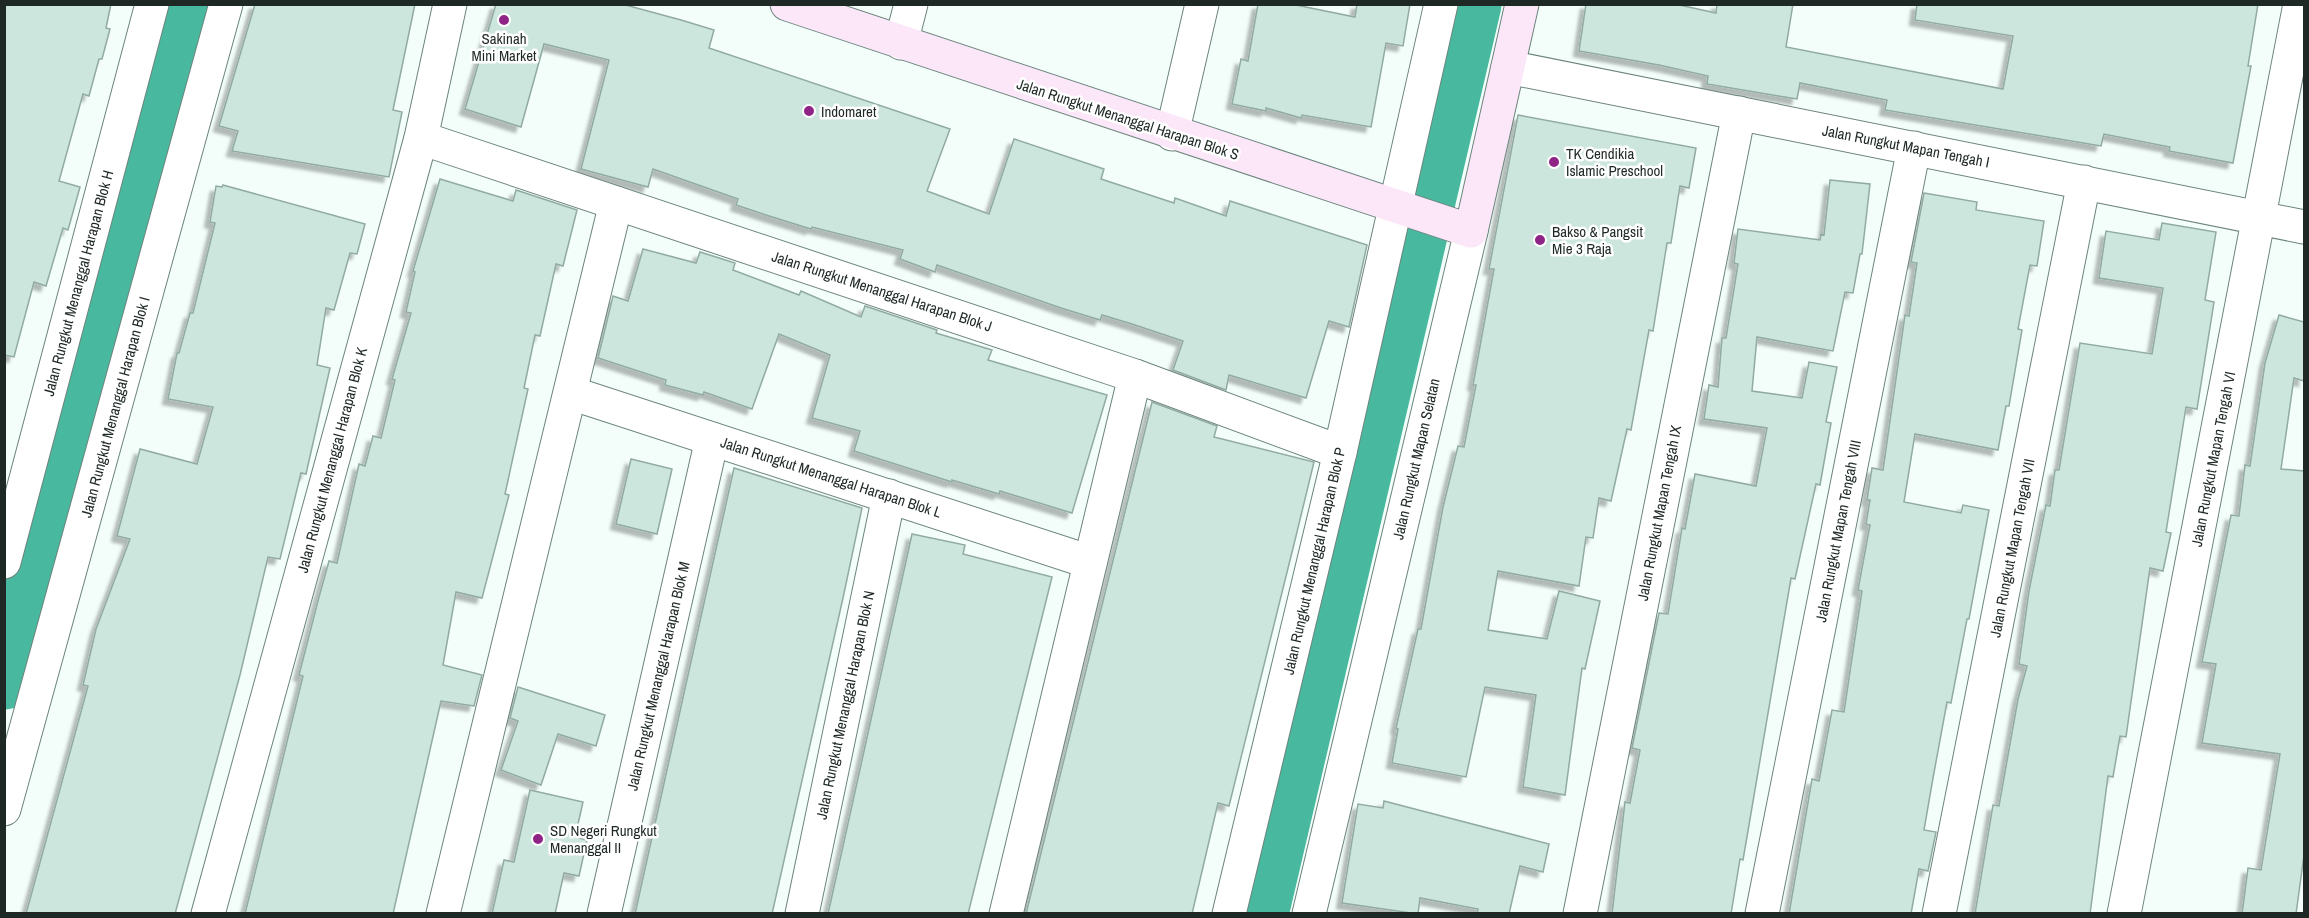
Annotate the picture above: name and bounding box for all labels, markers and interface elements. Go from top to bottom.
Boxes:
marker: Sakinah Mini Market [497,13,511,27]
place label: Sakinah Mini Market [472,28,537,66]
street label: Jalan Rungkut Menanggal Harapan Blok S [1014,73,1242,165]
place label: Indomaret [821,101,877,122]
marker: Indomaret [802,104,816,118]
street label: Jalan Rungkut Mapan Tengah I [1821,119,1991,173]
place label: TK Cendikia Islamic Preschool [1566,143,1663,181]
marker: TK Cendikia Islamic Preschool [1547,155,1561,169]
street label: Jalan Rungkut Menanggal Harapan Blok H [38,168,118,398]
place label: Bakso & Pangsit Mie 3 Raja [1552,221,1644,259]
marker: Bakso & Pangsit Mie 3 Raja [1533,233,1547,247]
street label: Jalan Rungkut Menanggal Harapan Blok J [769,245,995,337]
street label: Jalan Rungkut Menanggal Harapan Blok I [75,294,155,520]
street label: Jalan Rungkut Menanggal Harapan Blok K [292,344,372,575]
street label: Jalan Rungkut Mapan Tengah VI [2186,370,2240,548]
street label: Jalan Rungkut Mapan Selatan [1387,376,1445,542]
street label: Jalan Rungkut Mapan Tengah IX [1632,423,1686,602]
street label: Jalan Rungkut Menanggal Harapan Blok L [718,431,944,523]
street label: Jalan Rungkut Mapan Tengah VIII [1810,438,1866,624]
street label: Jalan Rungkut Menanggal Harapan Blok P [1278,445,1350,677]
street label: Jalan Rungkut Mapan Tengah VII [1984,457,2040,639]
street label: Jalan Rungkut Menanggal Harapan Blok M [621,559,695,793]
street label: Jalan Rungkut Menanggal Harapan Blok N [810,589,880,821]
place label: SD Negeri Rungkut Menanggal II [550,820,657,858]
marker: SD Negeri Rungkut Menanggal II [531,832,545,846]

